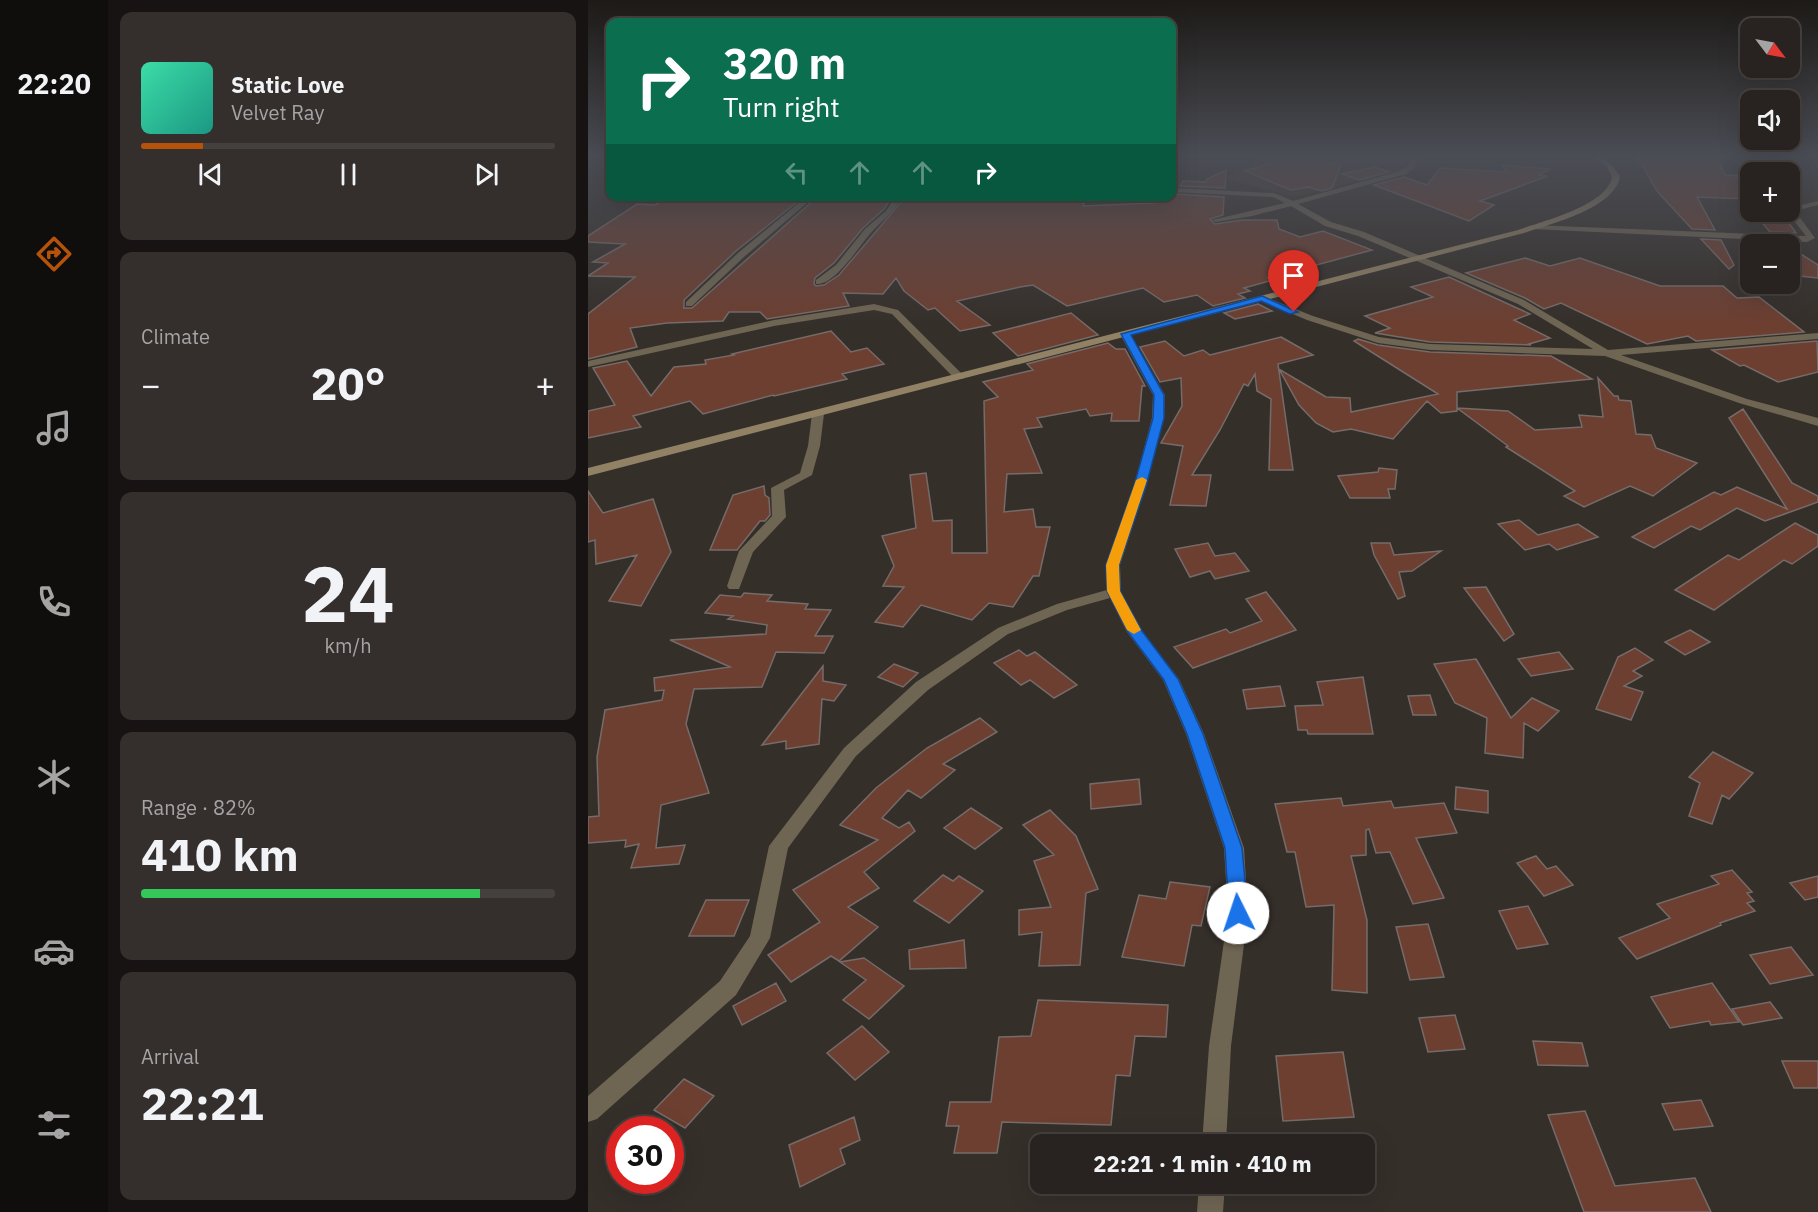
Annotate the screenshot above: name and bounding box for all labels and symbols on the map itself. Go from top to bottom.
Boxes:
north arrow [1740,18,1800,78]
pin [1268,250,1319,312]
position arrow [1206,881,1270,945]
speed limit sign: 30 [606,1116,684,1194]

